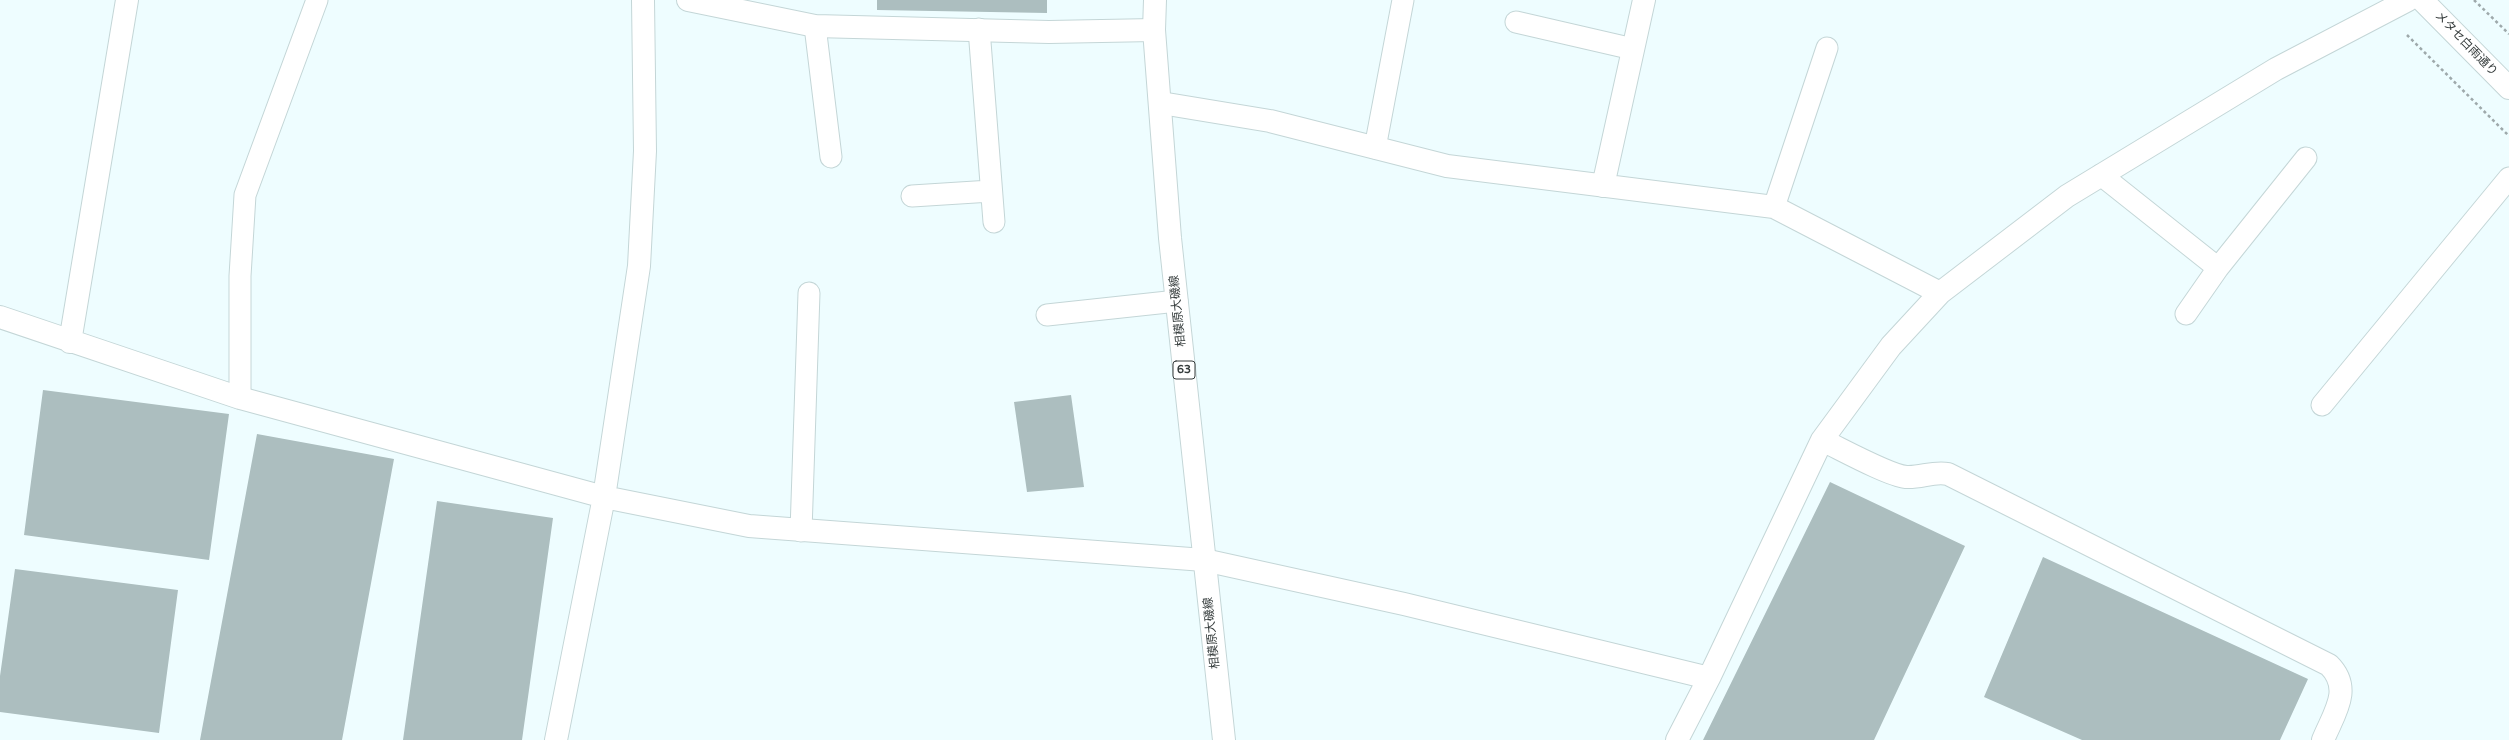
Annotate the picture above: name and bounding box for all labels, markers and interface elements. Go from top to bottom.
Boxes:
street label: メタセ白雨通り [2432,9,2500,79]
street label: 相模原大磯線 [1167,274,1189,348]
road number: 63 [1173,361,1195,379]
street label: 相模原大磯線 [1201,596,1223,670]

